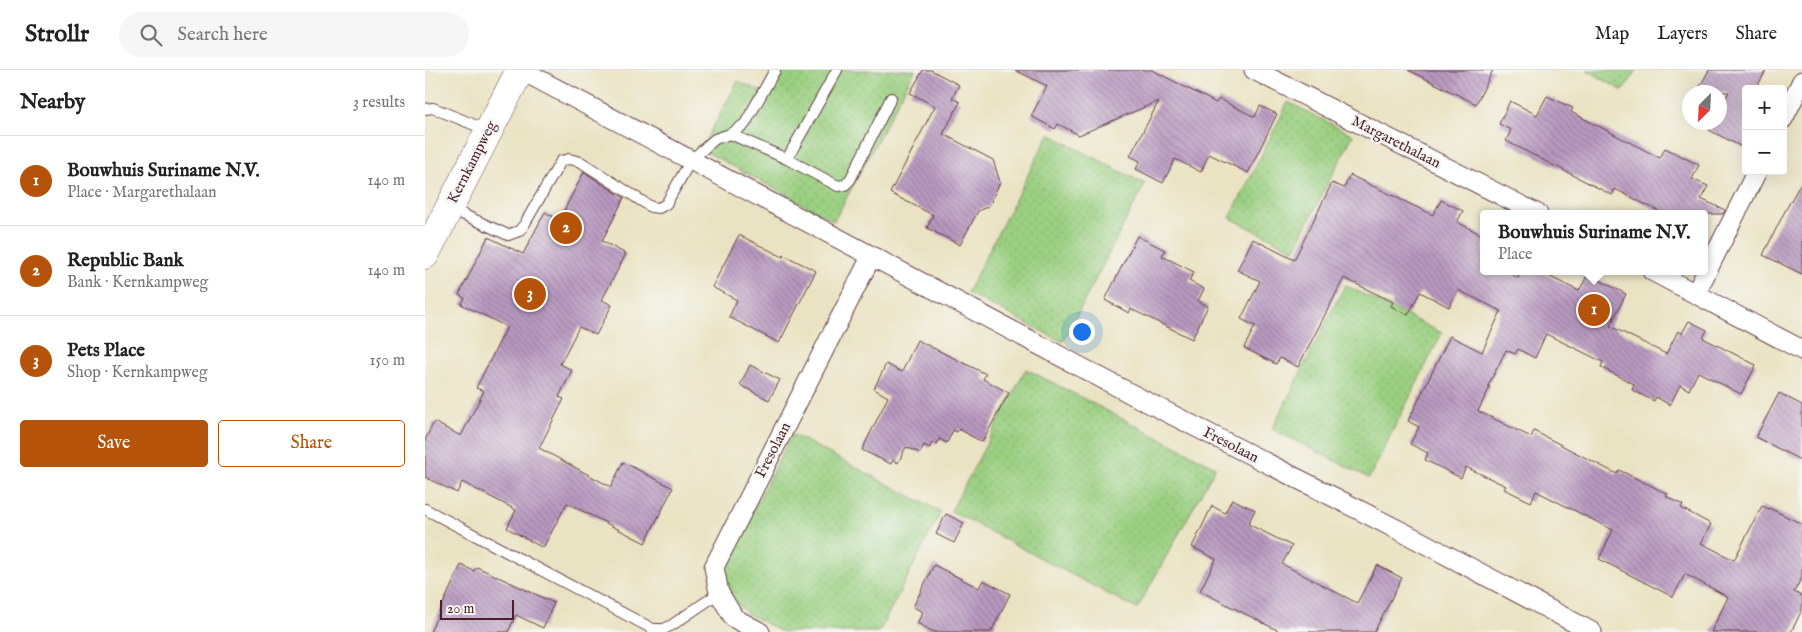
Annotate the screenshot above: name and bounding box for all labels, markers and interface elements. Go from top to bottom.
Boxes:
search box [119,12,469,57]
text: Strollr [25,19,89,50]
icon: search [137,21,165,49]
text: Search here [177,23,268,47]
text: Map [1595,23,1629,46]
text: Layers [1657,23,1708,46]
text: Share [1736,23,1777,46]
north arrow [1682,85,1727,130]
map controls [1742,85,1787,175]
button: + [1742,85,1787,130]
text: Nearby [20,89,85,116]
text: 3 results [353,93,405,113]
street label: Margarethalaan [1348,111,1444,173]
street label: Kernkampweg [443,117,501,206]
button: − [1742,130,1787,175]
text: Bouwhuis Suriname N.V. [67,159,260,183]
text: 1 [33,171,39,191]
text: 140 m [367,171,405,191]
text: Place · Margarethalaan [67,183,217,203]
pin: 2 [550,209,582,247]
popup [1480,210,1708,275]
text: Bouwhuis Suriname N.V. [1498,221,1690,245]
text: Place [1498,245,1532,265]
text: Republic Bank [67,249,184,273]
text: 2 [32,261,40,281]
text: 140 m [367,261,405,281]
text: Bank · Kernkampweg [67,273,208,293]
pin: 3 [514,275,546,313]
pin: 1 [1578,291,1610,329]
your location [1069,319,1095,345]
text: Pets Place [67,339,145,363]
text: 3 [33,351,39,371]
text: 150 m [370,351,405,371]
text: Shop · Kernkampweg [67,363,208,383]
street label: Fresolaan [751,419,795,481]
button: Save [20,420,208,467]
button: Share [218,420,405,467]
street label: Fresolaan [1200,423,1262,467]
scale bar [440,597,514,620]
text: 20 m [447,600,474,618]

